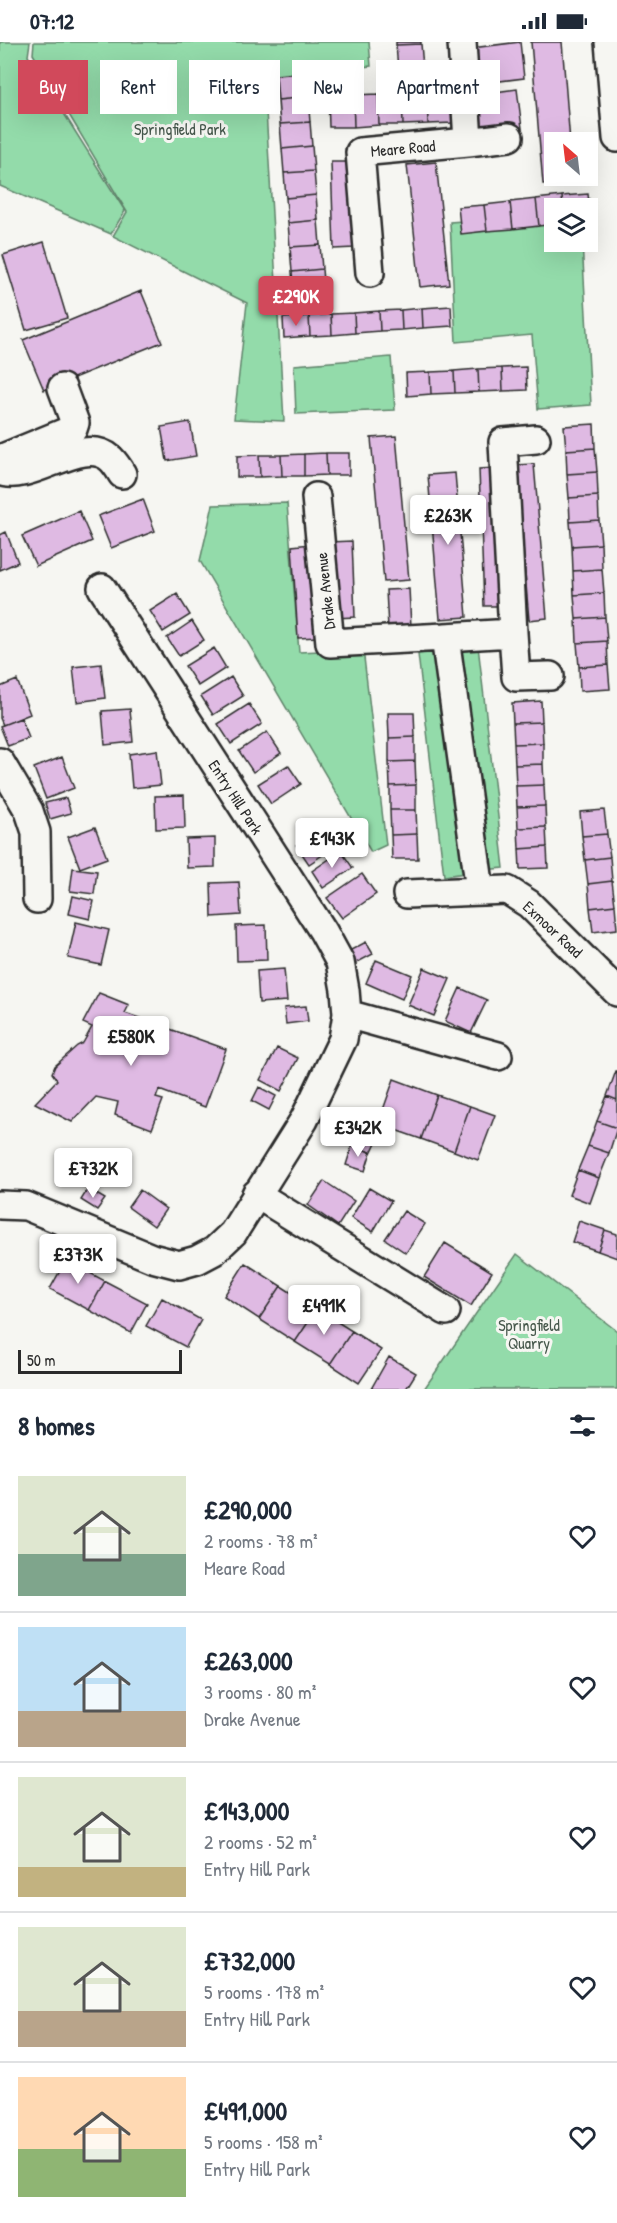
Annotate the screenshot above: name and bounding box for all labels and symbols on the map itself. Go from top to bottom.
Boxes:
park label: Springfield Park [134,118,226,140]
north arrow [544,132,598,186]
street label: Meare Road [370,134,436,162]
pin: £290K [254,276,338,327]
pin: £263K [406,495,490,546]
street label: Drake Avenue [310,551,340,631]
street label: Entry Hill Park [204,755,269,839]
pin: £143K [290,818,374,869]
street label: Exmoor Road [518,896,588,962]
pin: £580K [89,1016,173,1067]
pin: £342K [316,1107,400,1158]
pin: £732K [51,1148,135,1199]
pin: £373K [36,1234,120,1285]
pin: £491K [282,1285,366,1336]
park label: Springfield Quarry [498,1314,560,1354]
scale bar [18,1347,182,1374]

